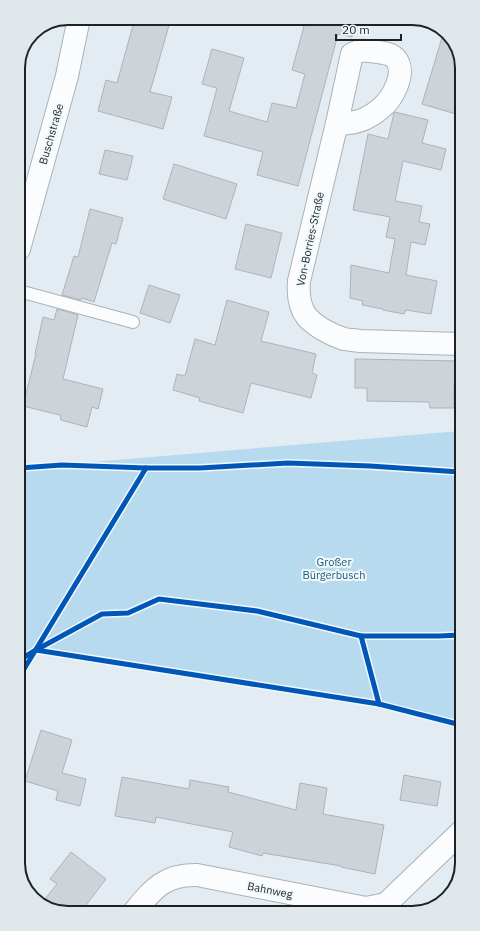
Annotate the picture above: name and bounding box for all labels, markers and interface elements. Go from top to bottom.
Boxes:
scale bar [336,16,401,42]
text: 20 m [342,22,370,37]
street label: Buschstraße [36,102,66,166]
street label: Von-Borries-Straße [293,191,327,287]
park label: Großer Bürgerbusch [303,555,365,582]
street label: Bahnweg [246,879,294,901]

